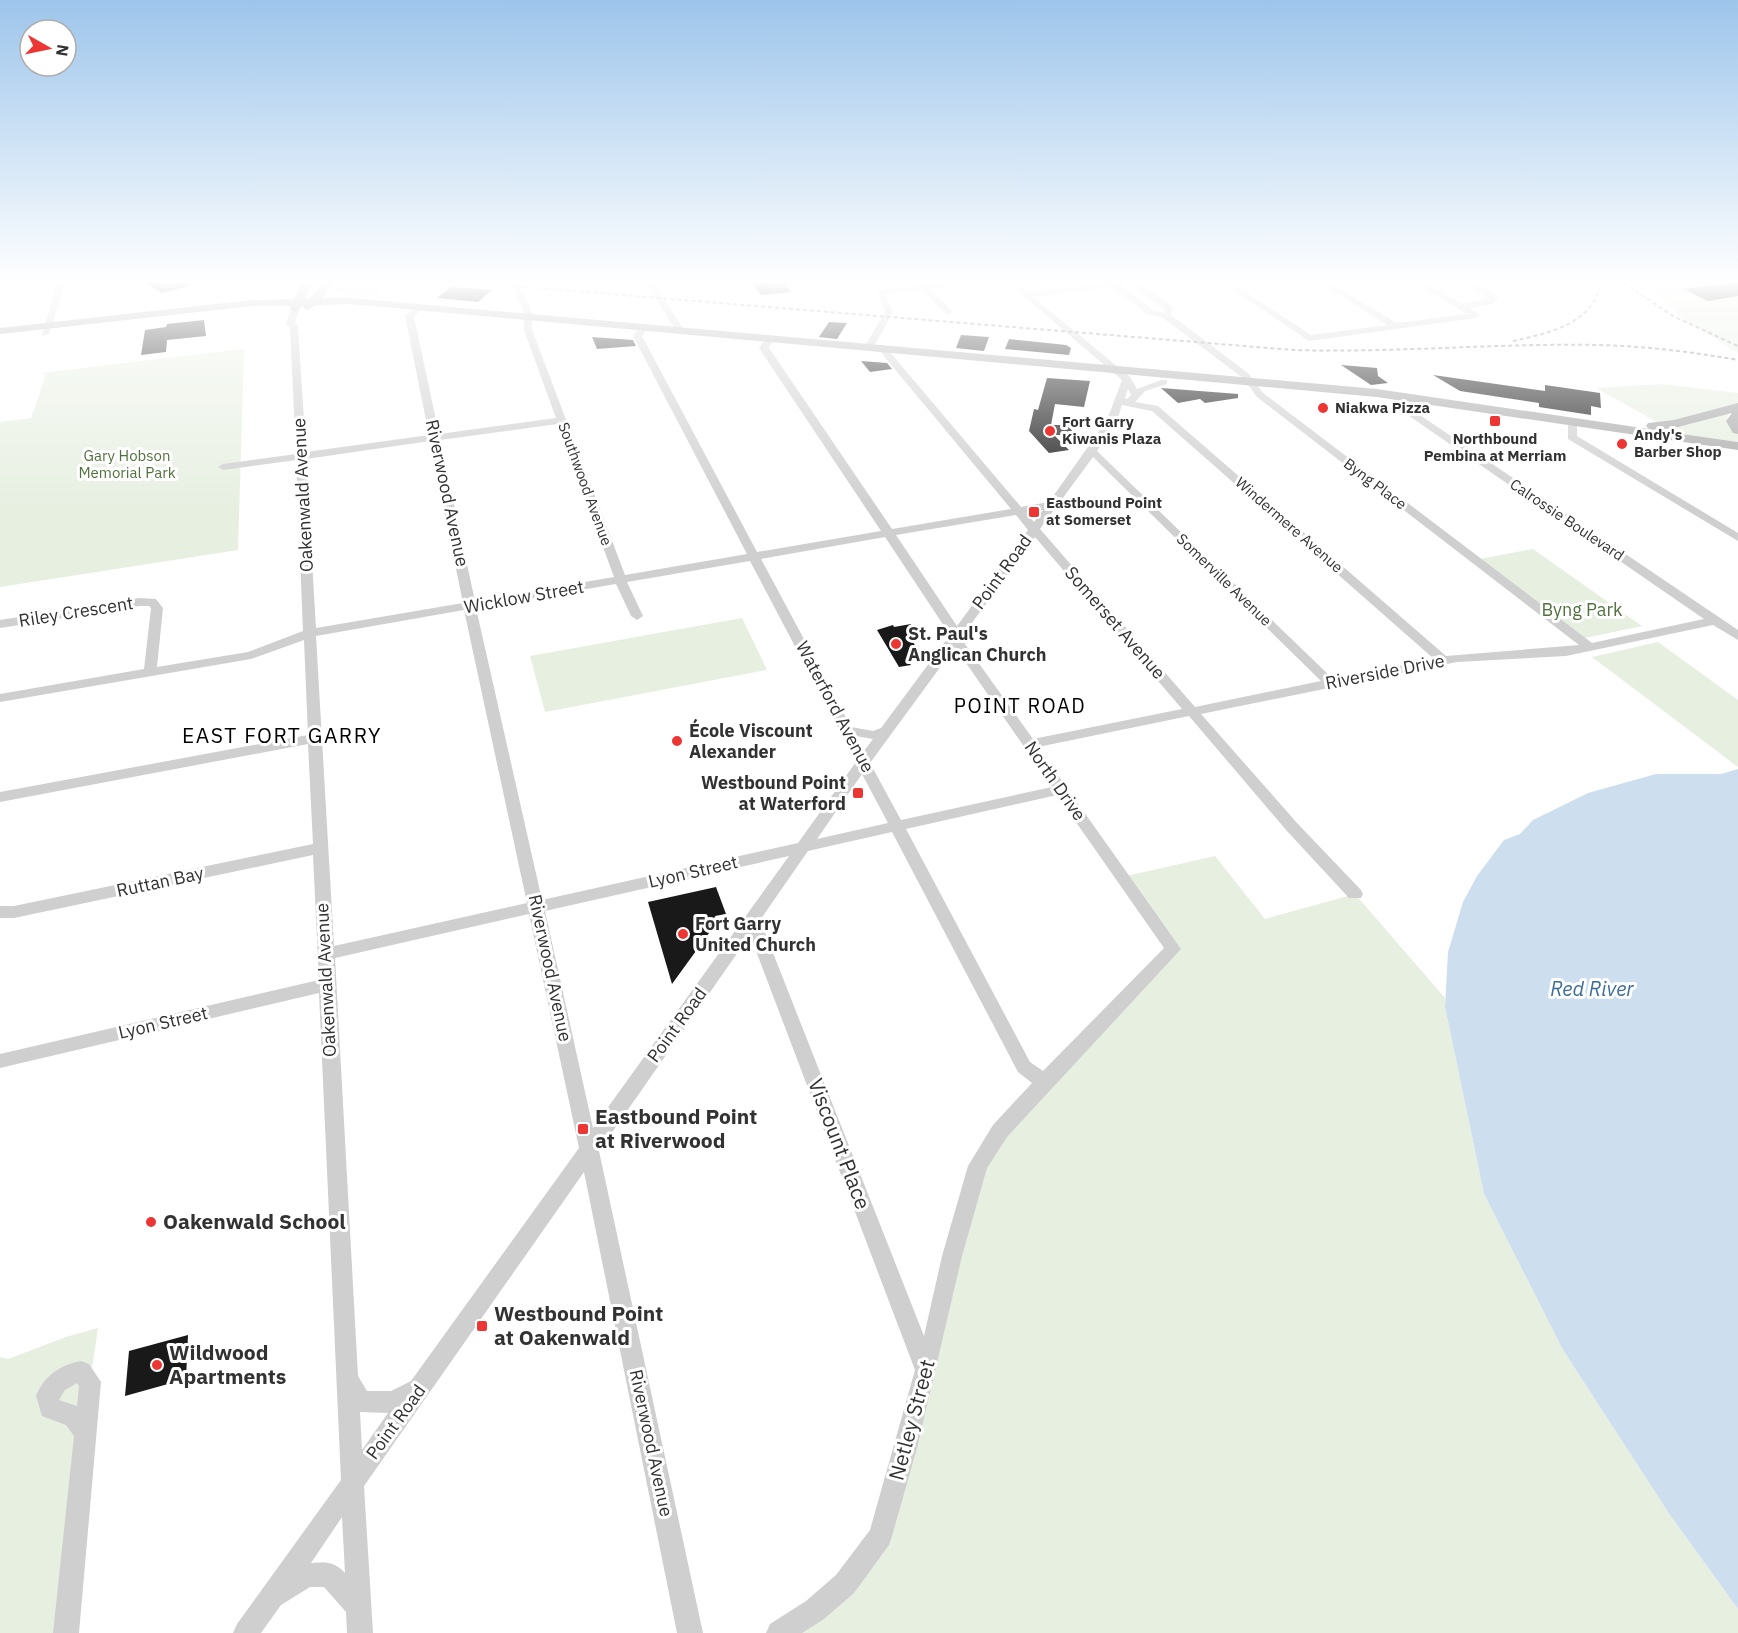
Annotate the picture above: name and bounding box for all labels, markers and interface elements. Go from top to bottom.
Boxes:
north arrow [18,18,78,78]
text: N [52,43,74,58]
place label: Niakwa Pizza [1335,398,1430,417]
marker: Niakwa Pizza [1316,401,1330,415]
place label: Fort Garry Kiwanis Plaza [1062,412,1162,448]
marker: Northbound Pembina at Merriam [1488,414,1502,428]
street label: Oakenwald Avenue [287,417,318,573]
street label: Riverwood Avenue [421,417,474,569]
street label: Southwood Avenue [554,420,617,548]
marker: Fort Garry Kiwanis Plaza [1043,424,1057,438]
place label: Andy's Barber Shop [1634,425,1722,461]
place label: Northbound Pembina at Merriam [1424,429,1566,465]
marker: Andy's Barber Shop [1615,437,1629,451]
park label: Gary Hobson Memorial Park [78,446,176,482]
street label: Byng Place [1340,454,1411,513]
street label: Windermere Avenue [1232,473,1347,577]
street label: Calrossie Boulevard [1507,474,1628,565]
place label: Eastbound Point at Somerset [1046,493,1162,529]
marker: Eastbound Point at Somerset [1027,505,1041,519]
street label: Somerville Avenue [1173,529,1276,630]
street label: Point Road [967,530,1037,614]
street label: Somerset Avenue [1060,562,1171,684]
street label: Wicklow Street [462,575,586,618]
street label: Riley Crescent [17,591,135,632]
park label: Byng Park [1542,598,1623,621]
place label: St. Paul's Anglican Church [908,622,1047,666]
street label: Waterford Avenue [791,637,880,776]
marker: St. Paul's Anglican Church [889,637,903,651]
street label: Riverside Drive [1323,649,1447,694]
district label: POINT ROAD [954,692,1086,719]
place label: École Viscount Alexander [689,718,813,763]
district label: EAST FORT GARRY [182,721,382,749]
marker: École Viscount Alexander [670,734,684,748]
street label: North Drive [1020,736,1091,825]
place label: Westbound Point at Waterford [701,771,846,815]
marker: Westbound Point at Waterford [851,786,865,800]
street label: Lyon Street [646,850,740,893]
street label: Ruttan Bay [114,861,206,902]
street label: Riverwood Avenue [524,892,577,1044]
street label: Oakenwald Avenue [310,902,341,1058]
place label: Fort Garry United Church [695,912,816,956]
marker: Fort Garry United Church [676,927,690,941]
water label: Red River [1550,975,1634,1002]
street label: Point Road [642,983,712,1067]
street label: Lyon Street [116,1001,210,1044]
street label: Viscount Place [802,1074,878,1213]
place label: Eastbound Point at Riverwood [595,1102,757,1154]
marker: Eastbound Point at Riverwood [576,1122,590,1136]
place label: Oakenwald School [163,1207,346,1235]
marker: Oakenwald School [144,1215,158,1229]
place label: Westbound Point at Oakenwald [494,1299,663,1351]
marker: Westbound Point at Oakenwald [475,1319,489,1333]
place label: Wildwood Apartments [169,1338,286,1390]
street label: Netley Street [881,1356,941,1483]
marker: Wildwood Apartments [150,1358,164,1372]
street label: Riverwood Avenue [625,1367,678,1519]
street label: Point Road [361,1380,431,1464]

